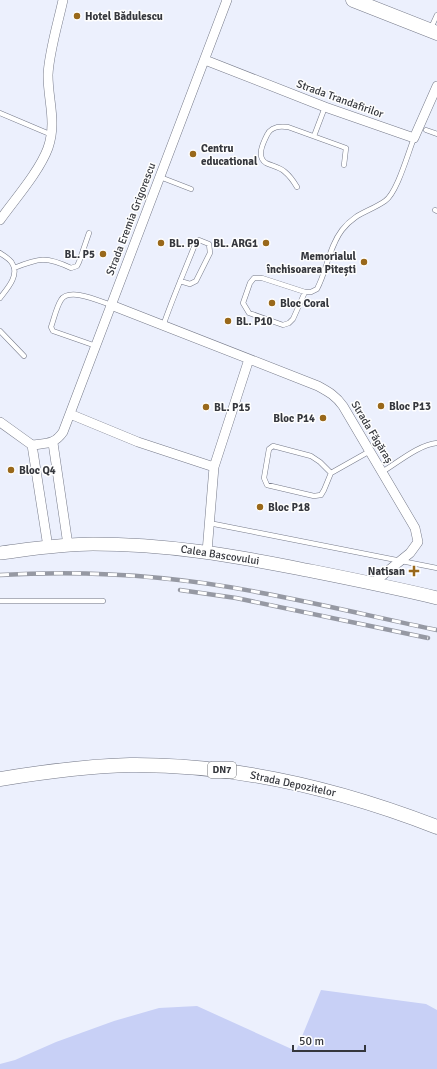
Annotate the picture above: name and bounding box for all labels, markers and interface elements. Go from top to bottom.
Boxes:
place label: Hotel Bădulescu [85,10,163,23]
marker: Hotel Bădulescu [72,11,82,21]
street label: Strada Trandafirilor [295,77,385,121]
place label: Centru educational [201,142,258,168]
marker: Centru educational [188,149,198,159]
street label: Strada Eremia Grigorescu [103,161,159,277]
place label: BL. P9 [169,237,200,250]
place label: BL. ARG1 [213,237,258,250]
marker: BL. P9 [156,238,166,248]
marker: BL. ARG1 [261,238,271,248]
place label: BL. P5 [65,248,95,261]
marker: BL. P5 [98,249,108,259]
place label: Memorialul închisoarea Pitești [266,250,357,277]
marker: Memorialul închisoarea Pitești [359,257,369,267]
place label: Bloc Coral [280,297,330,310]
marker: Bloc Coral [267,298,277,308]
place label: BL. P10 [236,315,272,328]
marker: BL. P10 [223,316,233,326]
street label: Strada Făgăraș [348,399,396,465]
place label: Bloc P13 [389,400,431,413]
place label: BL. P15 [214,401,250,414]
marker: Bloc P13 [376,401,386,411]
marker: BL. P15 [201,402,211,412]
place label: Bloc P14 [273,412,315,425]
marker: Bloc P14 [318,413,328,423]
place label: Bloc Q4 [19,464,56,477]
marker: Bloc Q4 [6,465,16,475]
place label: Bloc P18 [268,501,310,514]
marker: Bloc P18 [255,502,265,512]
street label: Calea Bascovului [180,542,260,568]
place label: Natisan [368,565,405,578]
marker: Natisan [408,565,420,577]
road number: DN7 [208,762,236,778]
street label: Strada Depozitelor [249,769,337,799]
scale bar [293,1027,365,1053]
text: 50 m [299,1034,324,1049]

